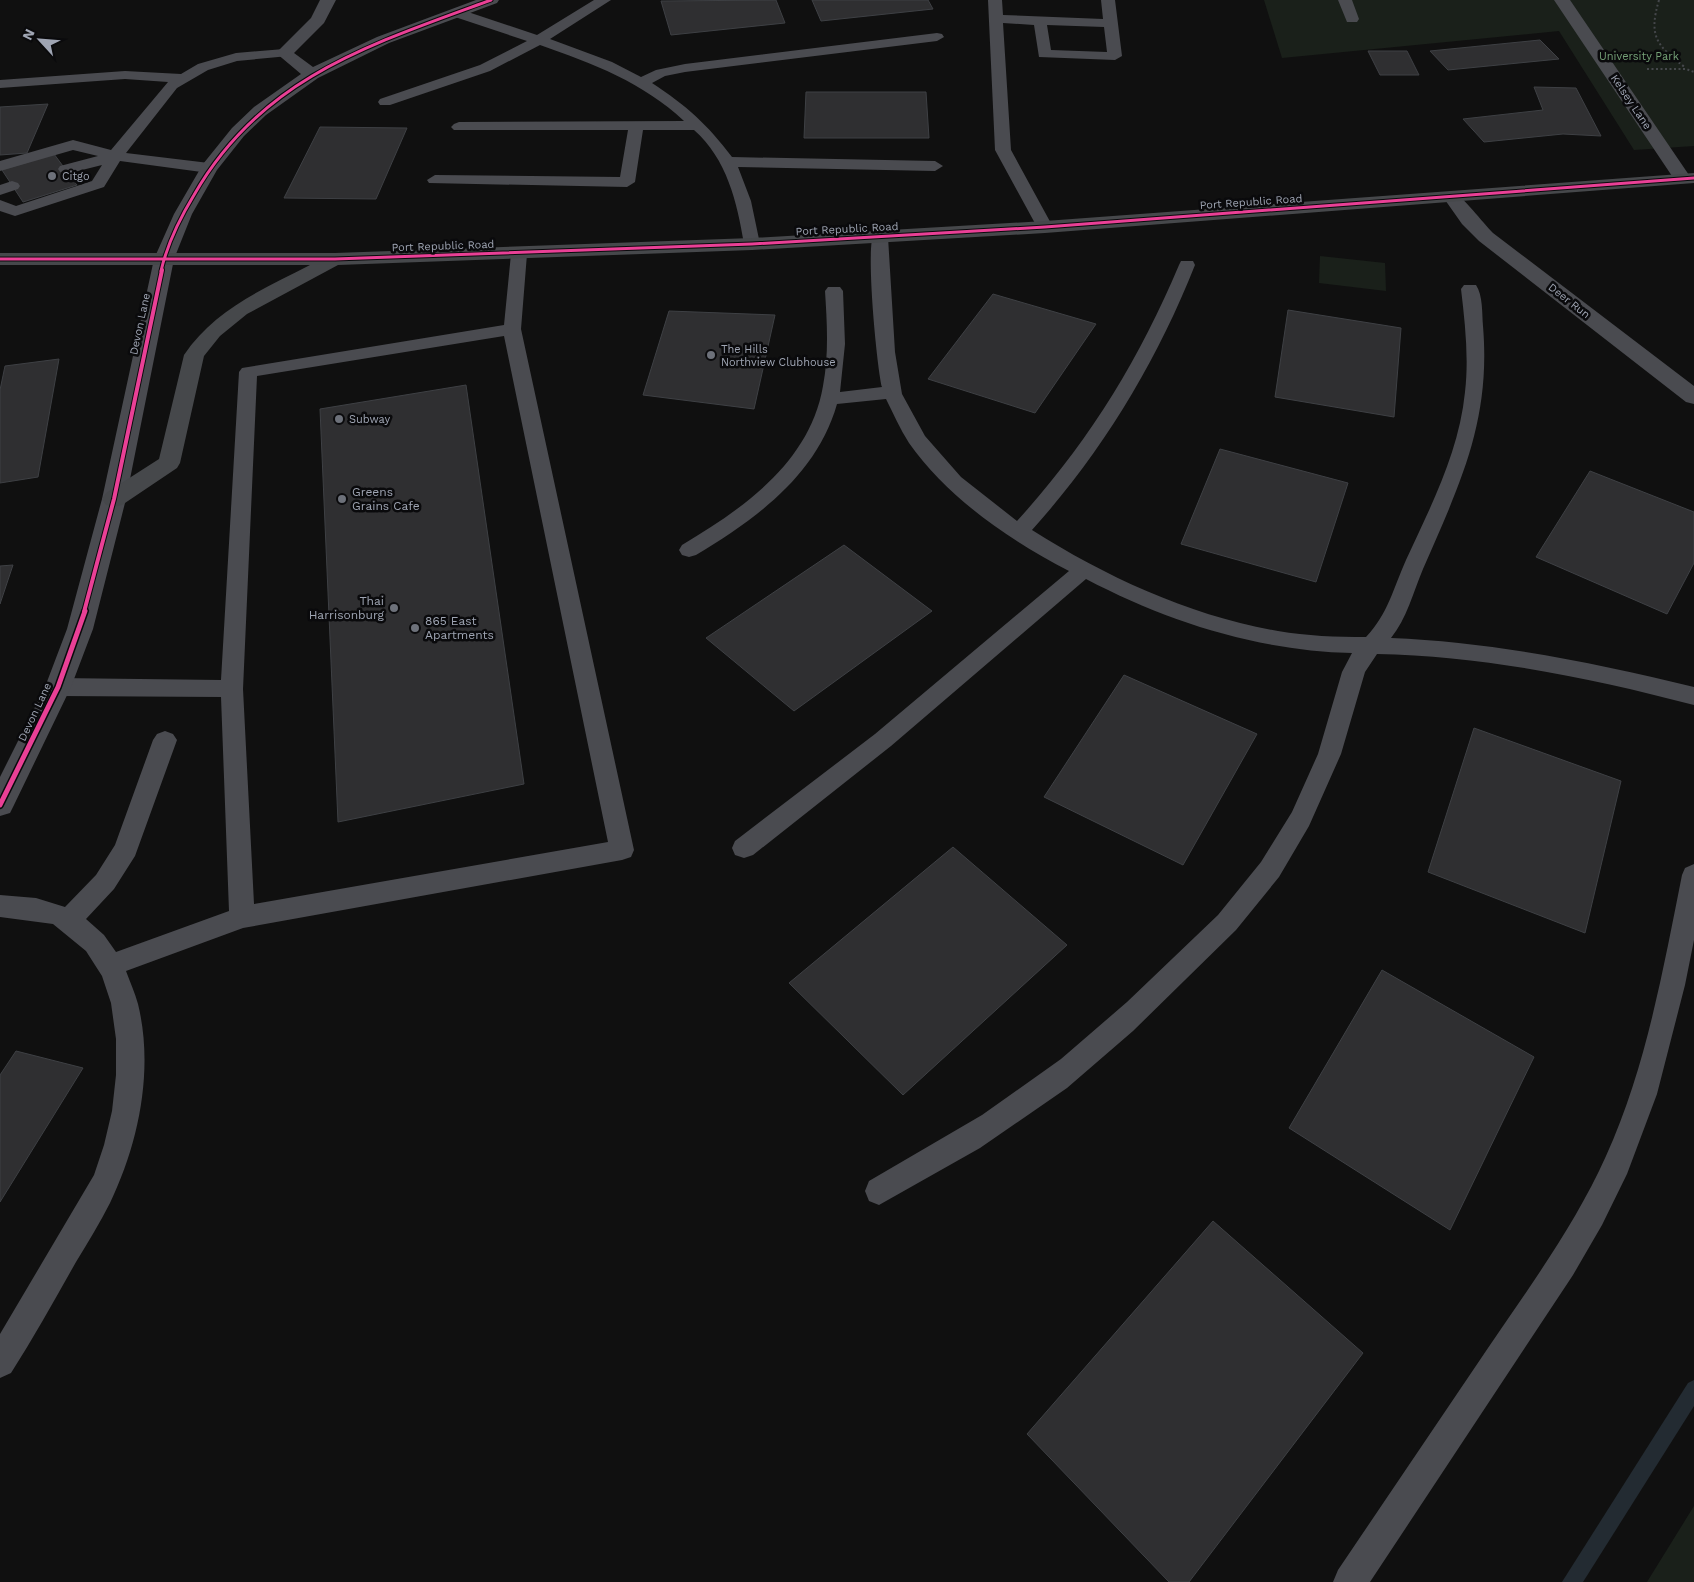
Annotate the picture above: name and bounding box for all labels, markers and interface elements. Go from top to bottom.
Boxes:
north arrow [15,15,65,65]
text: N [19,26,38,42]
park label: University Park [1599,50,1679,63]
street label: Kelsey Lane [1608,72,1654,132]
marker: Citgo [46,170,58,182]
place label: Citgo [62,170,90,183]
street label: Port Republic Road [1199,192,1303,212]
street label: Port Republic Road [795,220,899,238]
street label: Port Republic Road [391,238,495,254]
street label: Deer Run [1546,281,1592,321]
street label: Devon Lane [127,292,153,356]
place label: The Hills Northview Clubhouse [721,343,836,369]
marker: The Hills Northview Clubhouse [705,349,717,361]
marker: Subway [333,413,345,425]
place label: Subway [349,413,390,426]
place label: Greens Grains Cafe [352,485,420,513]
marker: Greens Grains Cafe [336,493,348,505]
place label: Thai Harrisonburg [309,594,385,622]
marker: Thai Harrisonburg [388,602,400,614]
place label: 865 East Apartments [425,614,494,642]
marker: 865 East Apartments [409,622,421,634]
street label: Devon Lane [16,681,54,743]

